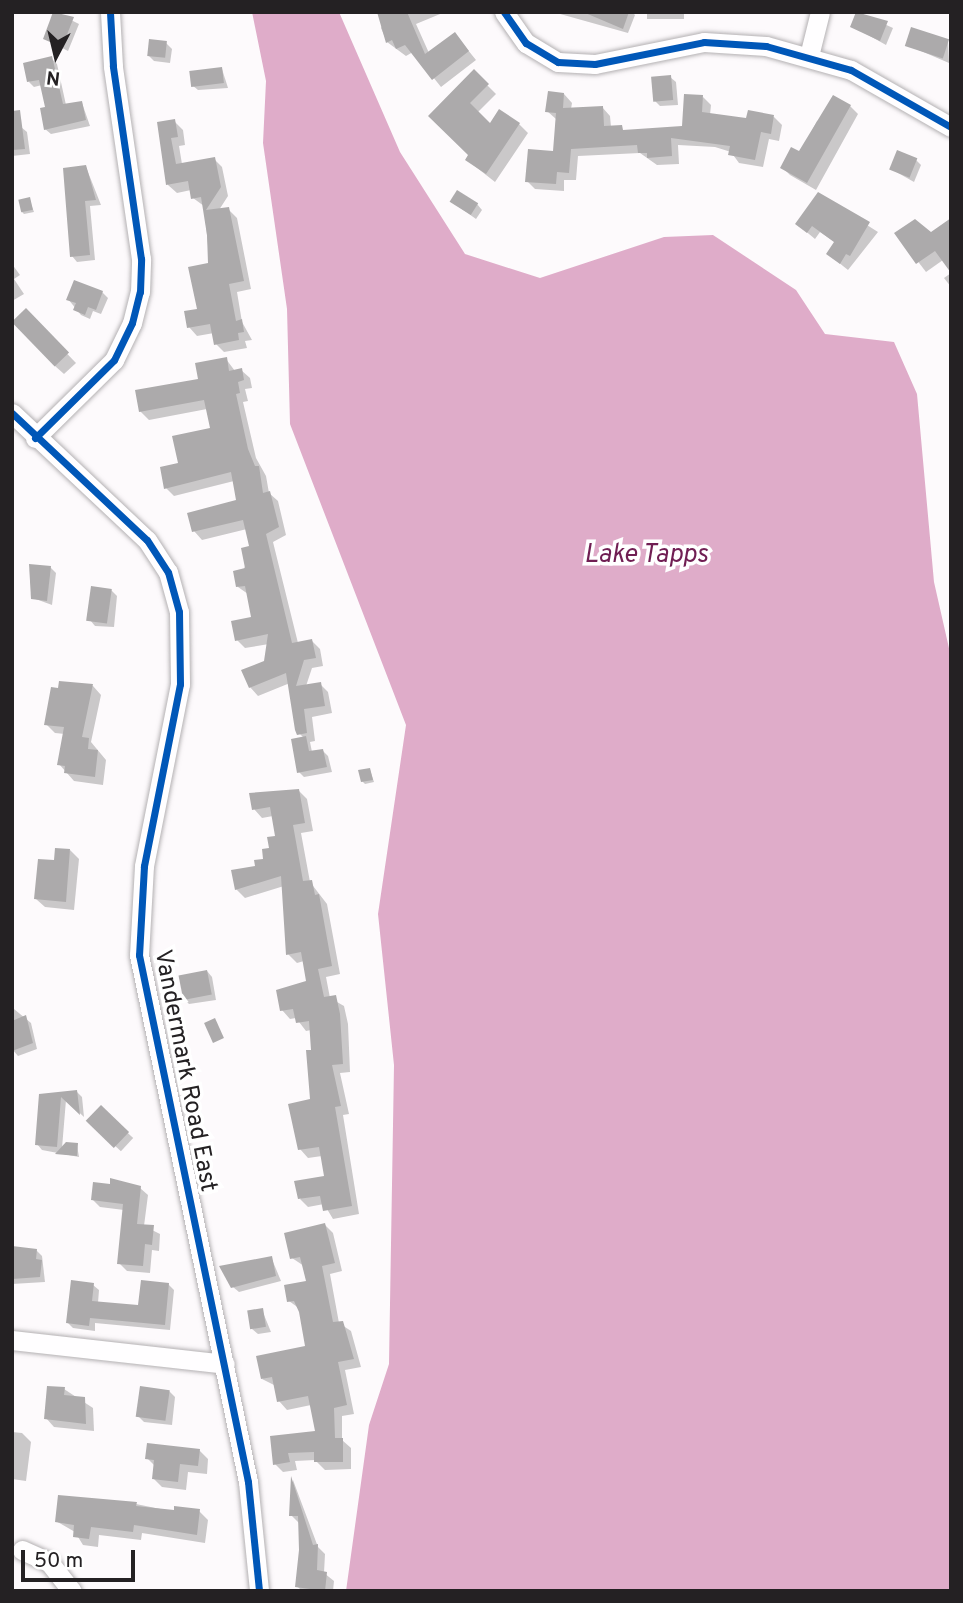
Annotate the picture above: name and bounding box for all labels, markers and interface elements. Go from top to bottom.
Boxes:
north arrow [21,21,91,91]
text: N [45,64,62,90]
water label: Lake Tapps [583,540,709,572]
street label: Vandermark Road East [146,948,222,1194]
scale bar [24,1536,138,1580]
text: 50 m [34,1548,83,1575]

